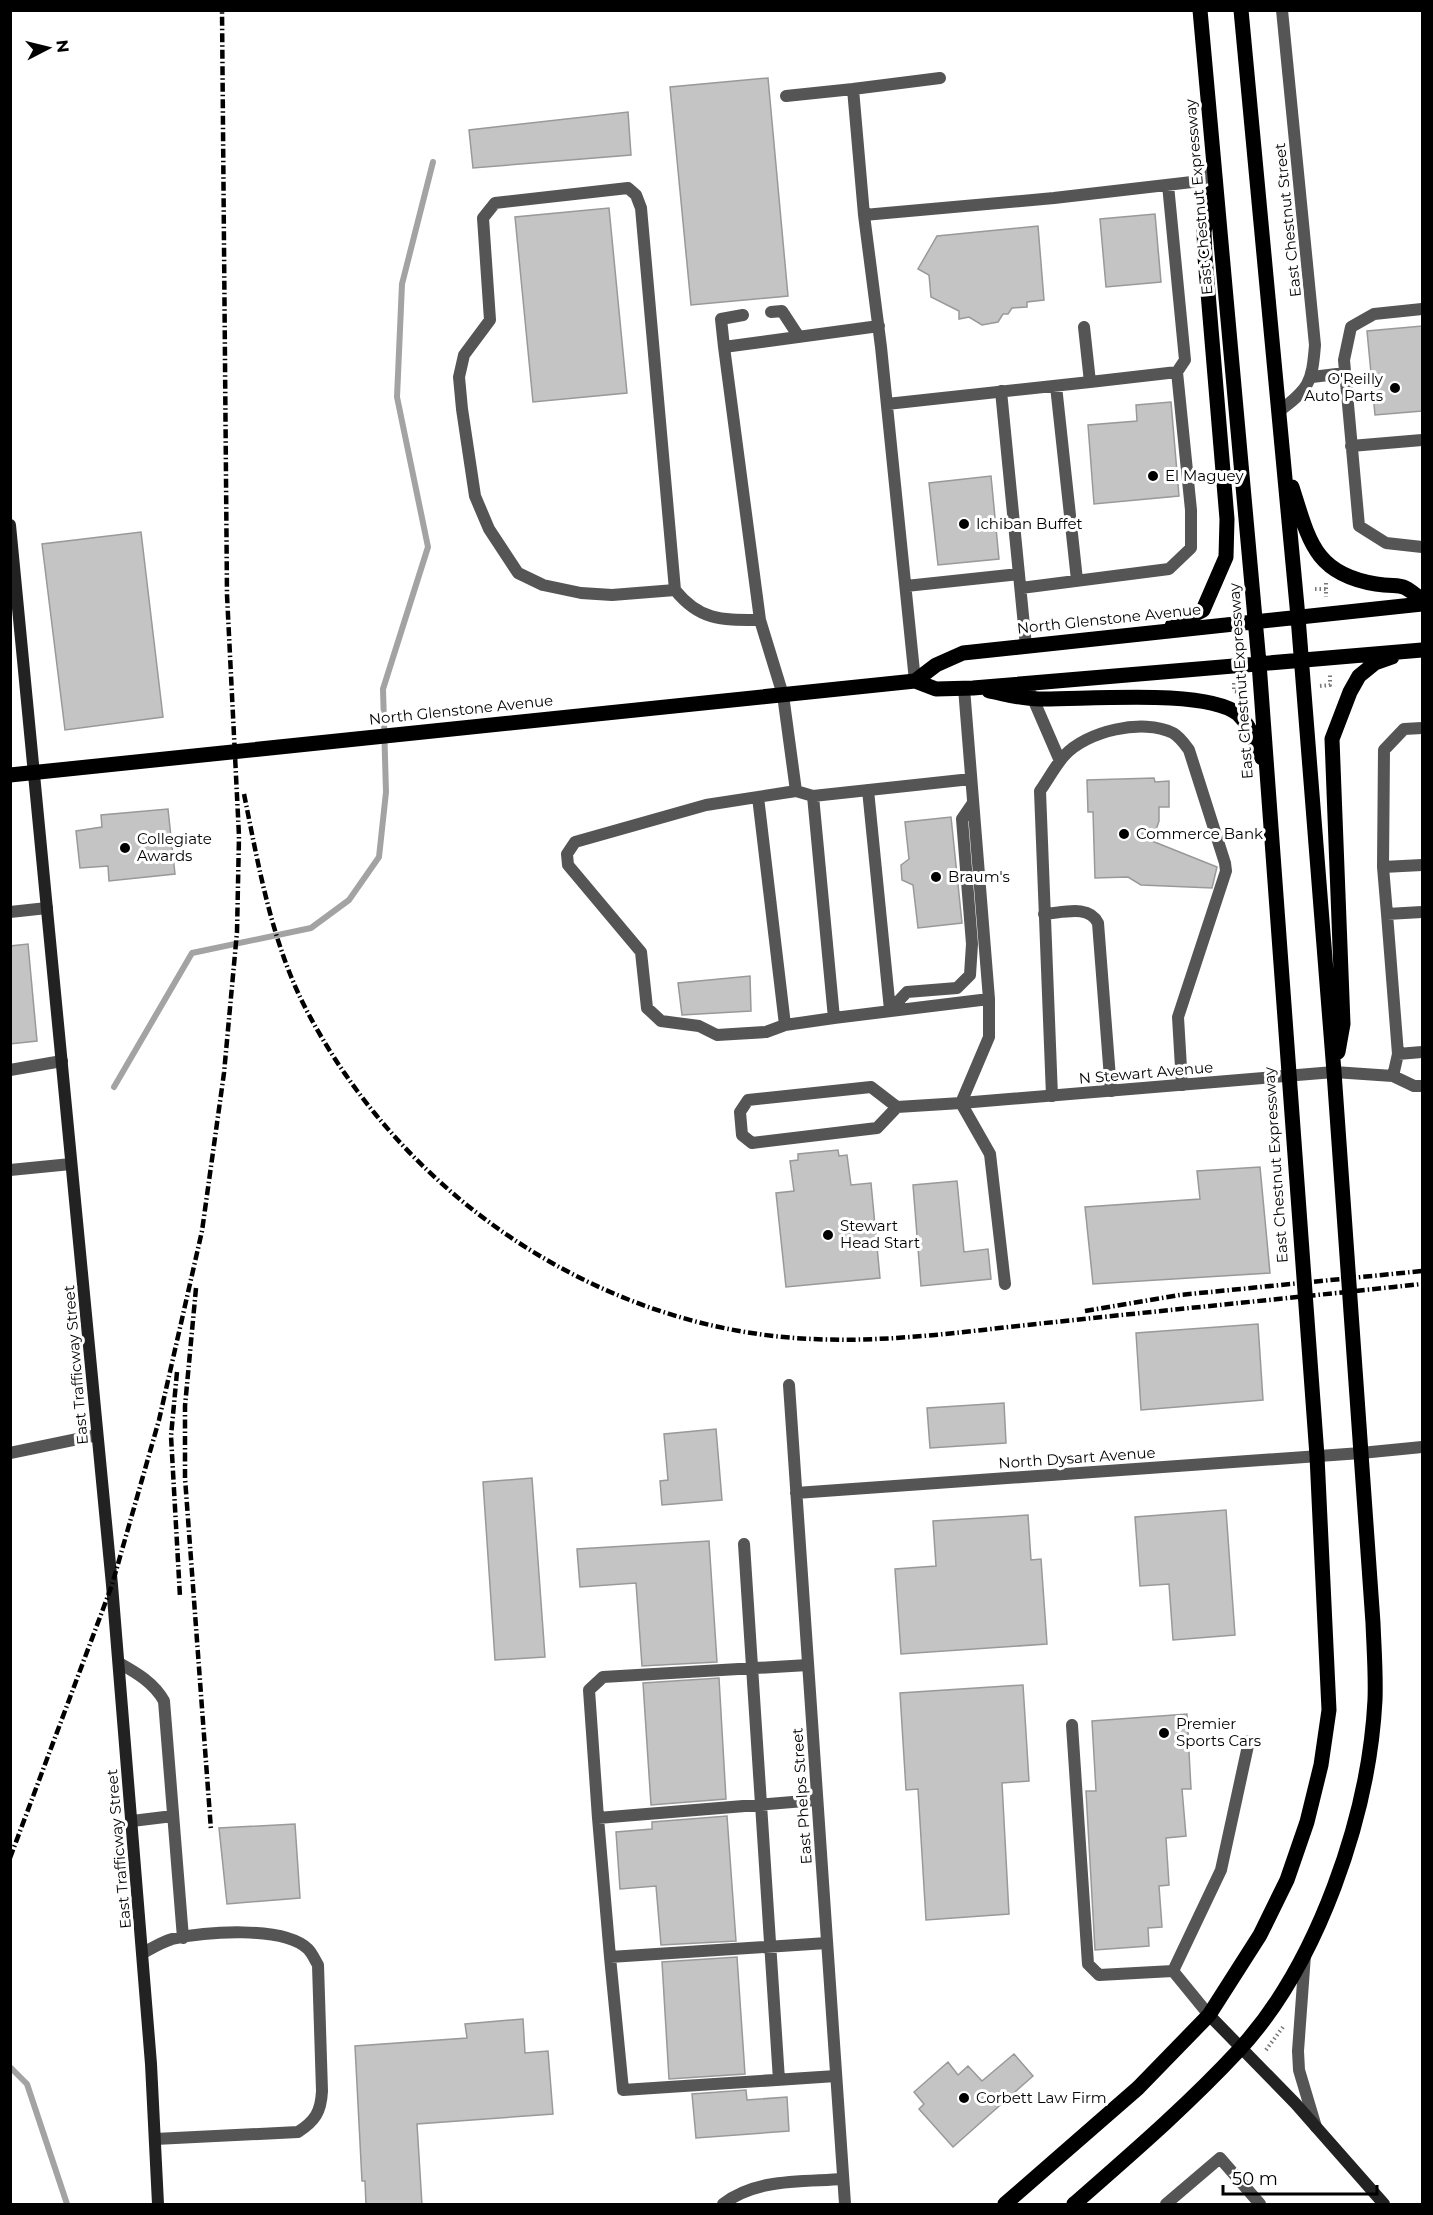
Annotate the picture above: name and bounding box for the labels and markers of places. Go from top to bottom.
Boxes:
place label: O'Reilly Auto Parts [1304,369,1384,405]
marker: O'Reilly Auto Parts [1388,381,1402,395]
place label: El Maguey [1165,466,1244,485]
marker: El Maguey [1146,469,1160,483]
place label: Ichiban Buffet [976,514,1083,533]
marker: Ichiban Buffet [957,517,971,531]
place label: Commerce Bank [1136,824,1263,843]
marker: Commerce Bank [1117,827,1131,841]
place label: Collegiate Awards [137,829,212,865]
marker: Collegiate Awards [118,841,132,855]
place label: Braum's [948,867,1010,886]
marker: Braum's [929,870,943,884]
place label: Stewart Head Start [840,1216,920,1252]
marker: Stewart Head Start [821,1228,835,1242]
place label: Premier Sports Cars [1176,1714,1261,1750]
marker: Premier Sports Cars [1157,1726,1171,1740]
place label: Corbett Law Firm [976,2088,1107,2107]
marker: Corbett Law Firm [957,2091,971,2105]

